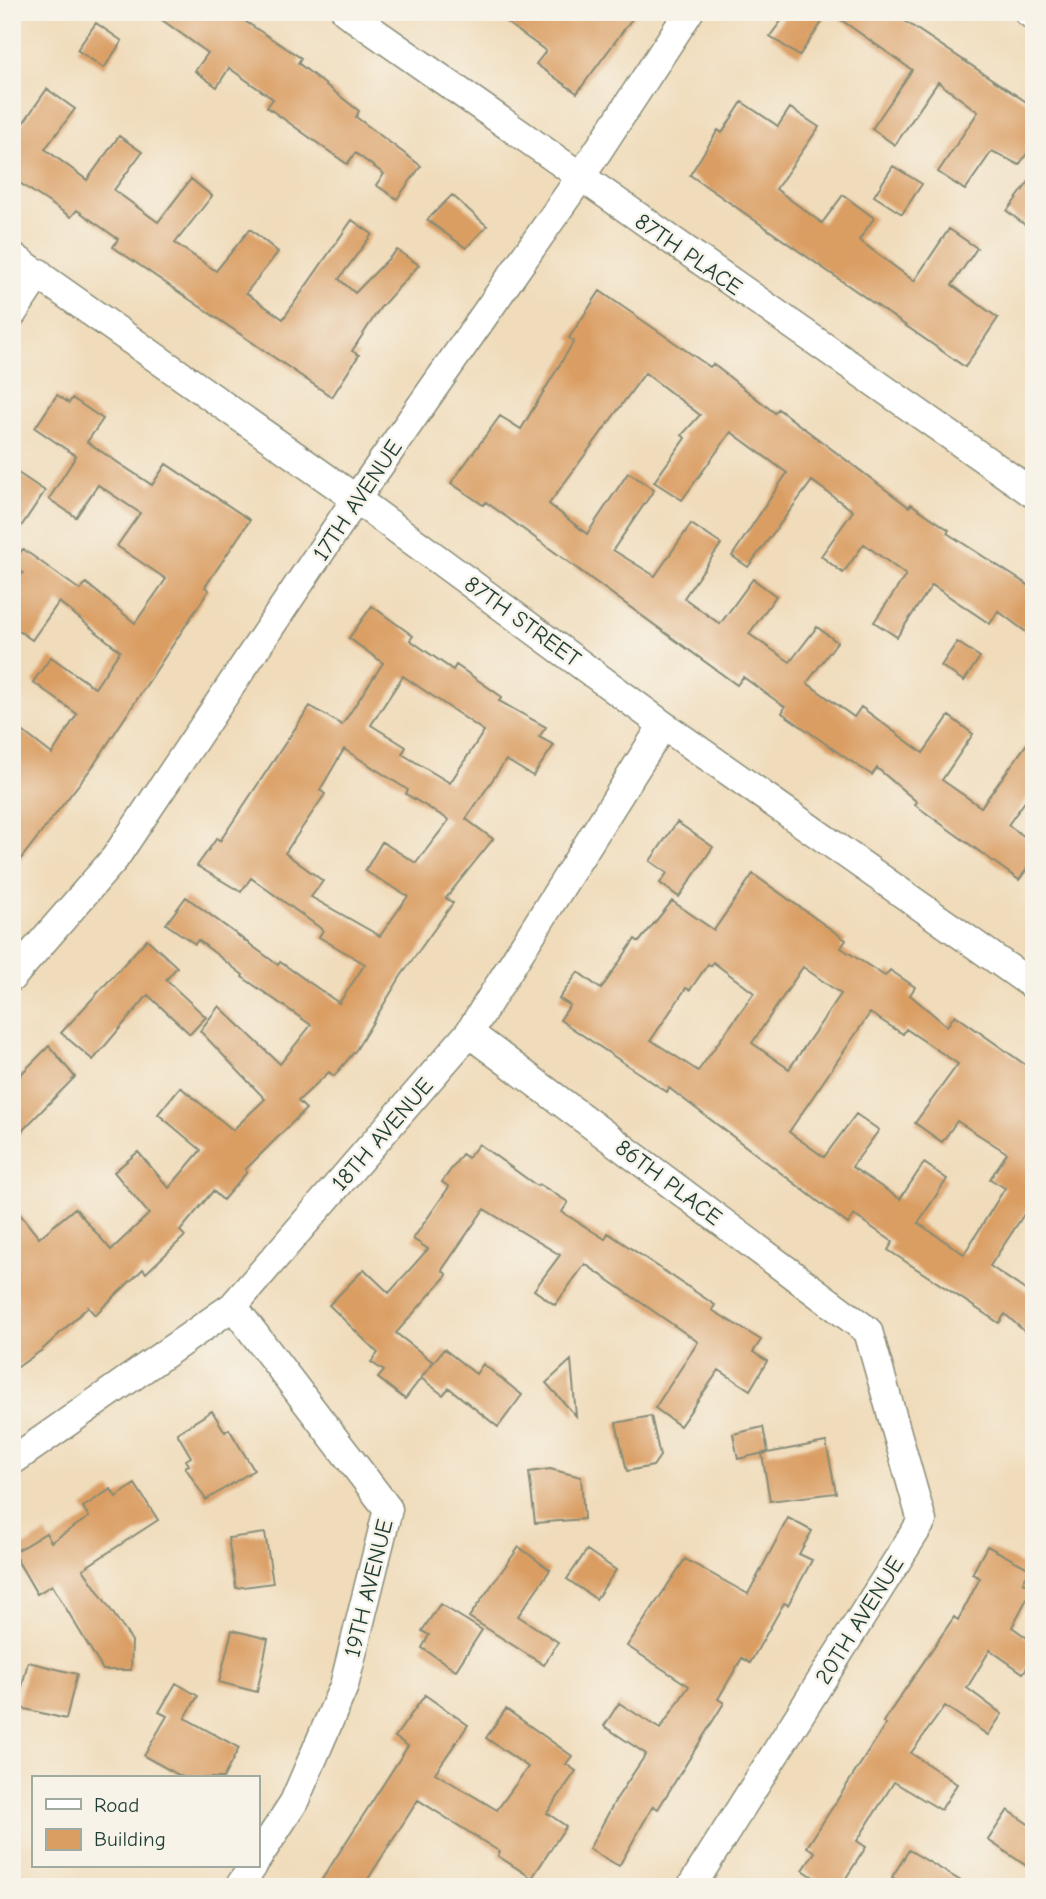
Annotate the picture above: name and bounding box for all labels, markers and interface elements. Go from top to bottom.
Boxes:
street label: 87TH PLACE [630,208,748,301]
street label: 17TH AVENUE [307,435,408,566]
street label: 87TH STREET [459,570,586,673]
street label: 18TH AVENUE [326,1072,439,1196]
street label: 86TH PLACE [610,1134,727,1231]
street label: 19TH AVENUE [338,1516,399,1660]
street label: 20TH AVENUE [809,1551,910,1689]
legend [32,1776,259,1868]
text: Road [94,1793,139,1817]
text: Building [94,1827,166,1851]

